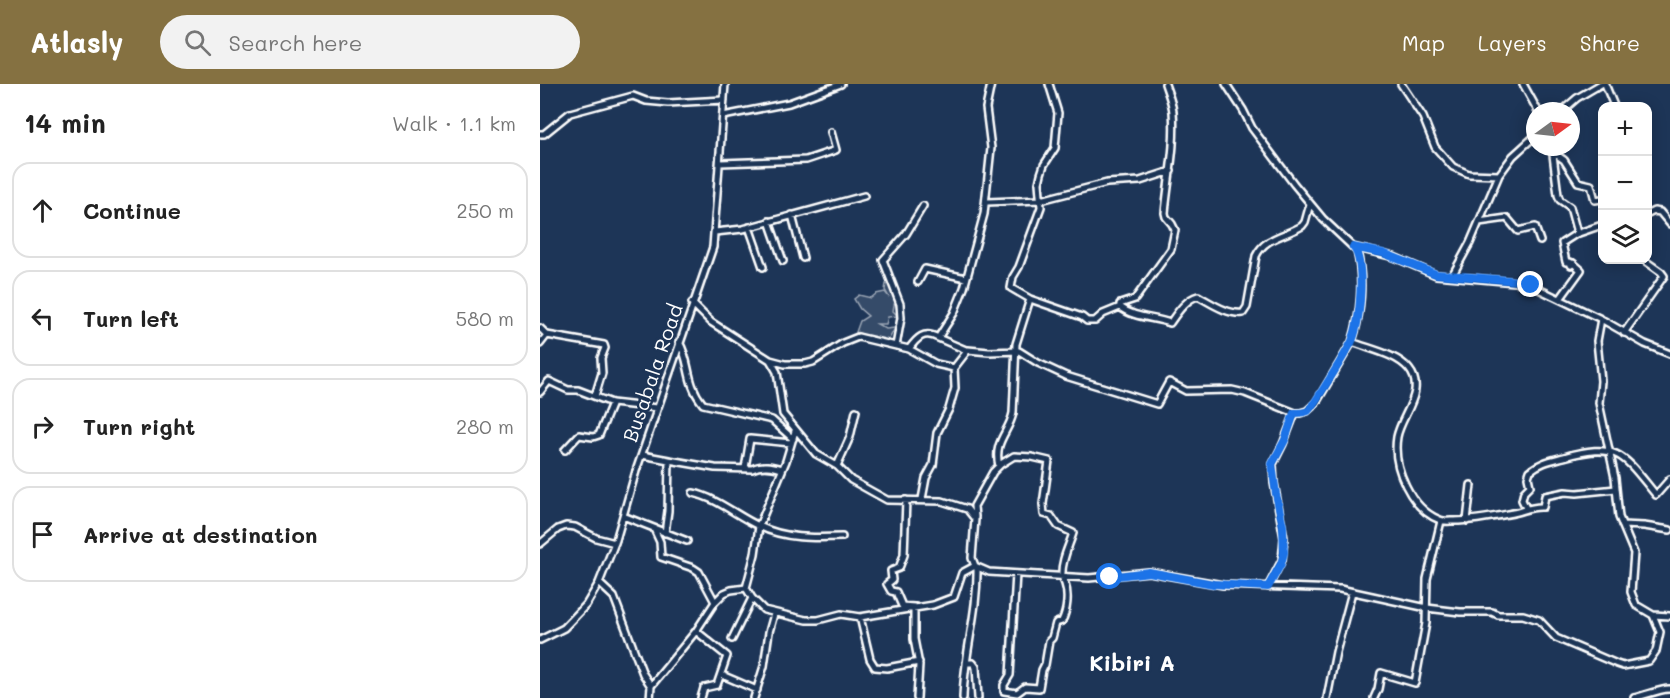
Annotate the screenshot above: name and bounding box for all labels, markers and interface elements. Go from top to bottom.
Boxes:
search box [160,15,580,69]
text: Atlasly [30,24,124,60]
icon: search [181,26,214,59]
text: Search here [229,28,362,57]
text: Map [1402,29,1445,56]
text: Layers [1478,29,1547,56]
text: Share [1580,29,1640,56]
north arrow [1526,102,1580,156]
map controls [1598,102,1652,264]
button: + [1598,102,1652,156]
text: 14 min [24,106,106,140]
text: Walk · 1.1 km [392,110,516,136]
button: − [1598,156,1652,210]
icon: ahead [26,194,59,227]
text: Continue [83,196,181,225]
text: 250 m [457,197,514,223]
button: layers [1598,210,1652,264]
route end [1517,271,1543,297]
street label: Busabala Road [616,300,688,445]
icon: left [26,302,59,335]
text: Turn left [83,304,179,333]
text: 580 m [456,305,514,331]
icon: right [26,410,59,443]
text: Turn right [83,412,195,441]
text: 280 m [456,413,514,439]
icon: arrive [26,518,59,551]
text: Arrive at destination [83,520,318,549]
route start [1096,563,1122,589]
district label: Kibiri A [1089,648,1175,677]

